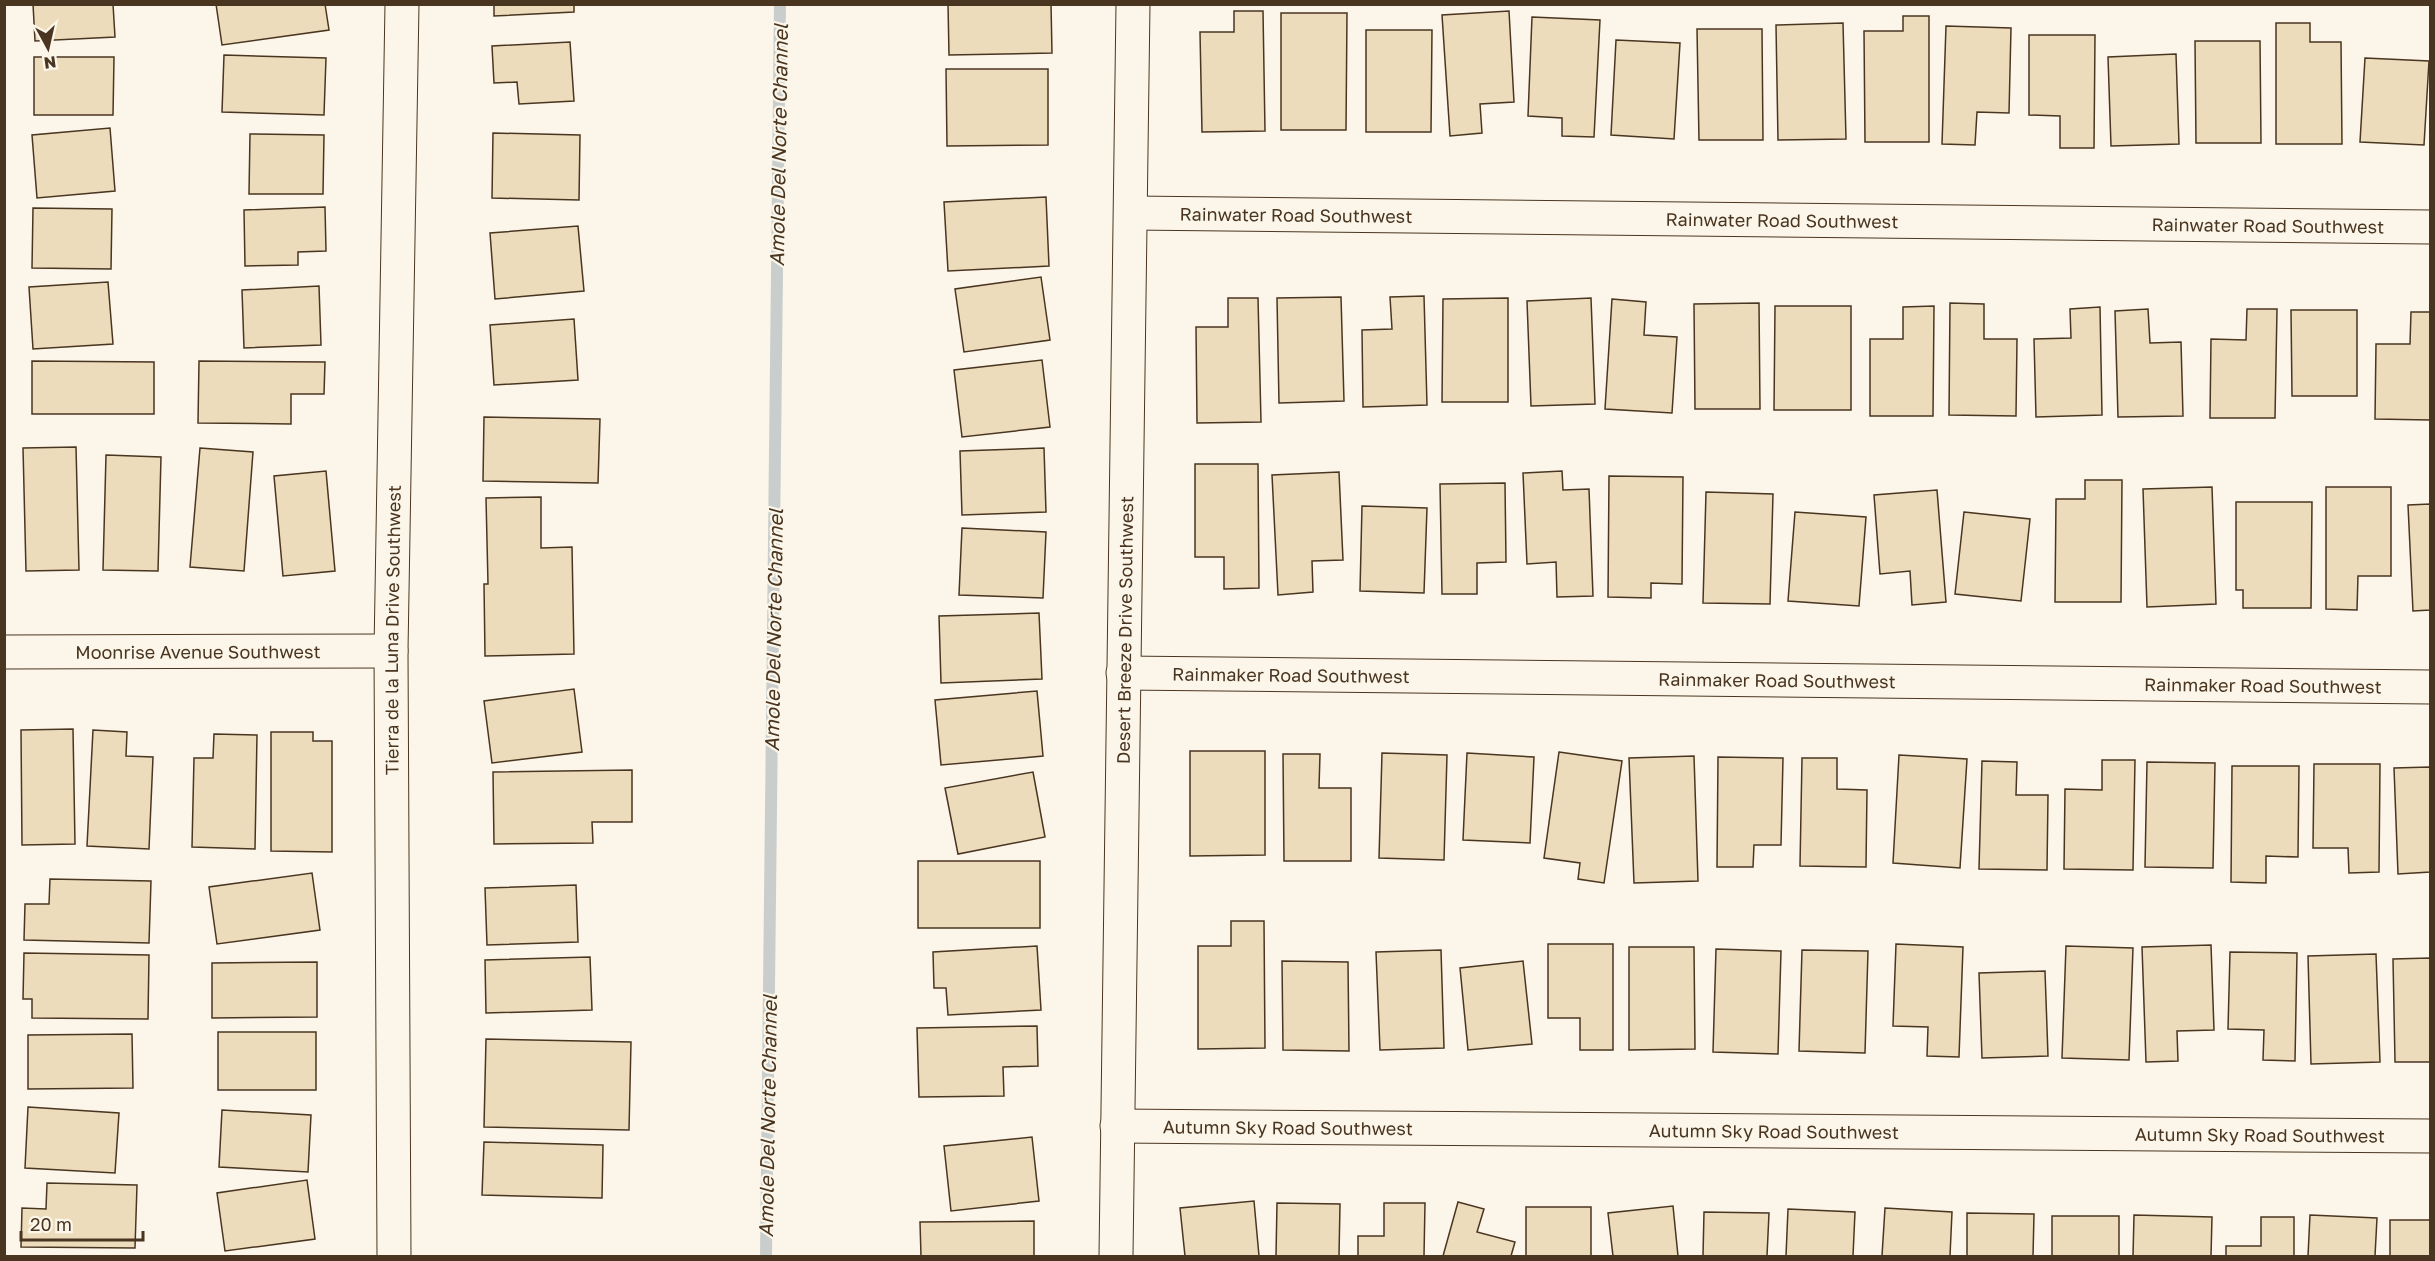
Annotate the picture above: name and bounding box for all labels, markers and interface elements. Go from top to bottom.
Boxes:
north arrow [18,18,78,78]
water label: Amole Del Norte Channel [764,23,792,267]
text: N [43,52,58,74]
street label: Rainwater Road Southwest [1179,203,1413,227]
street label: Rainwater Road Southwest [1665,208,1899,232]
street label: Rainwater Road Southwest [2151,213,2385,238]
street label: Tierra de la Luna Drive Southwest [380,485,405,775]
street label: Desert Breeze Drive Southwest [1112,496,1137,764]
water label: Amole Del Norte Channel [759,508,787,752]
street label: Moonrise Avenue Southwest [75,640,321,663]
street label: Rainmaker Road Southwest [1172,663,1410,687]
street label: Rainmaker Road Southwest [1658,668,1896,692]
street label: Rainmaker Road Southwest [2144,673,2382,697]
water label: Amole Del Norte Channel [753,994,781,1238]
street label: Autumn Sky Road Southwest [1163,1115,1413,1139]
street label: Autumn Sky Road Southwest [1649,1119,1899,1143]
street label: Autumn Sky Road Southwest [2135,1123,2385,1147]
scale bar [21,1204,142,1242]
text: 20 m [30,1213,72,1235]

